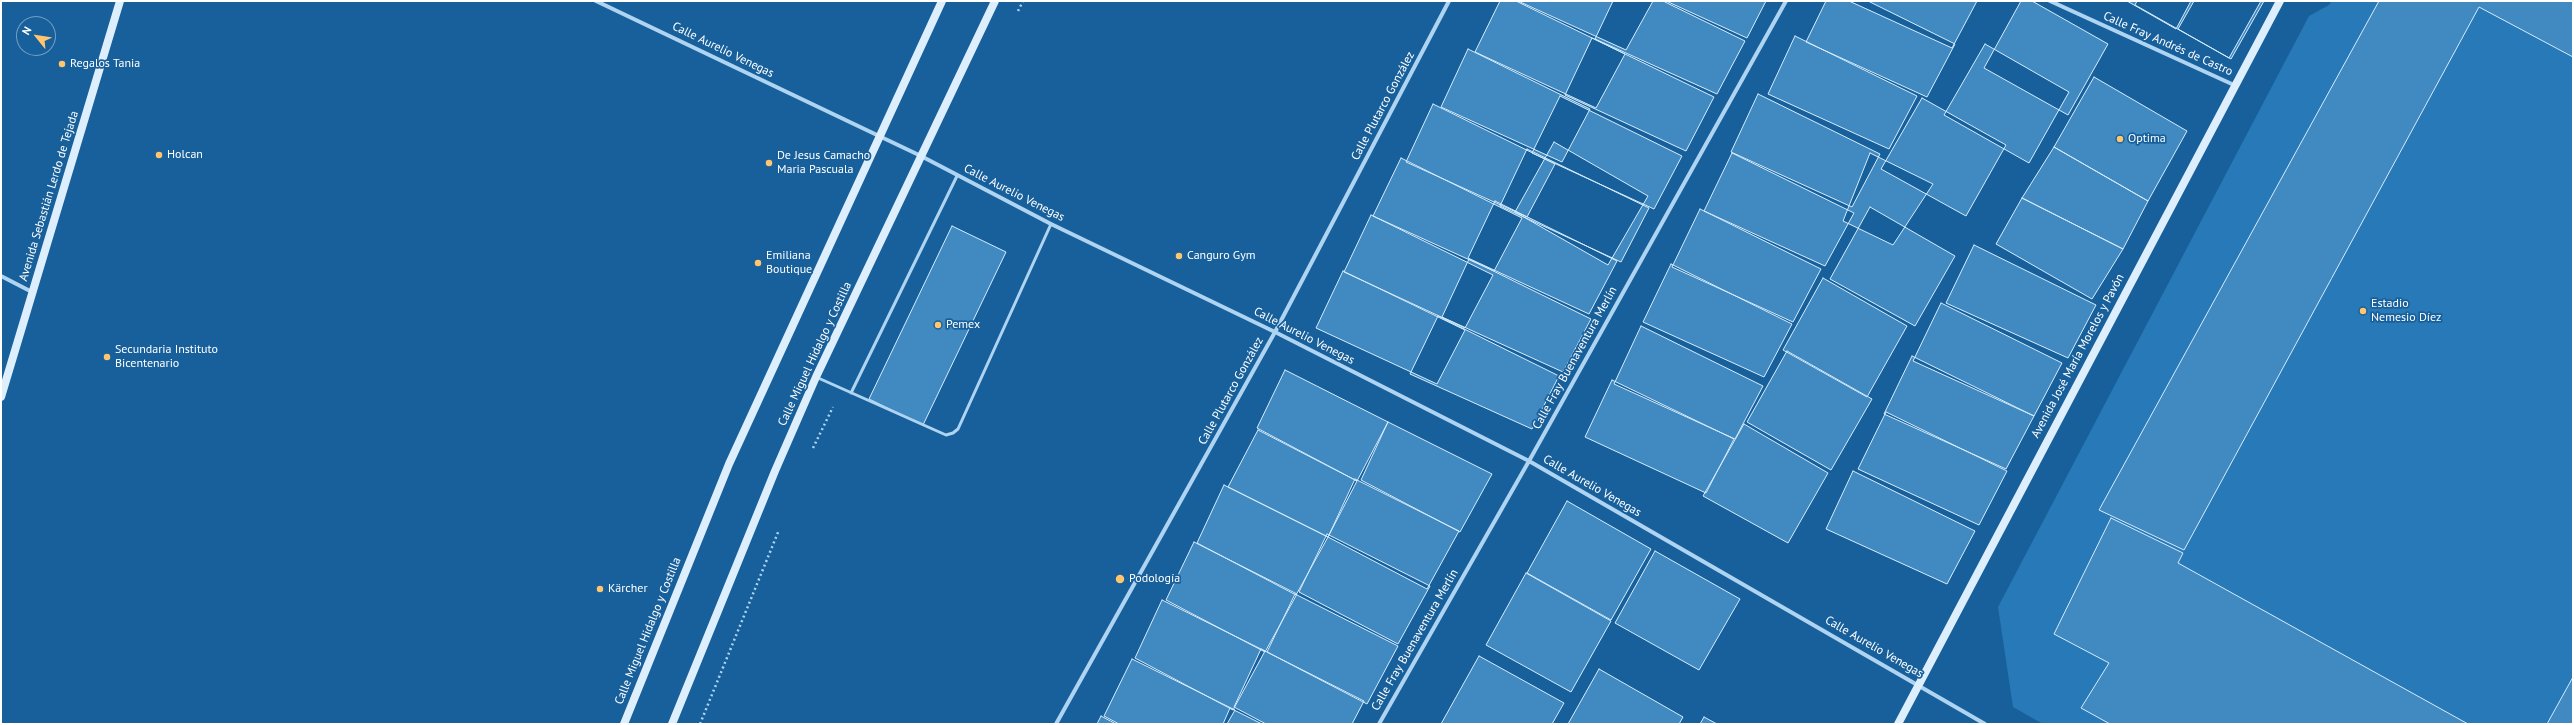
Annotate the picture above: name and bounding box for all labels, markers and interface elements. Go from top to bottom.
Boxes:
street label: Calle Fray Andrés de Castro [2101,9,2235,79]
north arrow [16,16,56,56]
street label: Calle Aurelio Venegas [670,19,776,81]
text: N [19,24,34,37]
street label: Calle Plutarco González [1348,49,1418,163]
place label: Regalos Tania [70,57,140,71]
marker: Regalos Tania [57,59,67,69]
street label: Avenida Sebastián Lerdo de Tejada [16,109,82,283]
place label: Optima [2128,132,2166,146]
marker: Optima [2115,134,2125,144]
place label: Holcan [167,148,203,162]
place label: De Jesus Camacho Maria Pascuala [777,149,870,177]
marker: Holcan [154,150,164,160]
marker: De Jesus Camacho Maria Pascuala [764,158,774,168]
street label: Calle Aurelio Venegas [961,161,1067,225]
place label: Emiliana Boutique [766,249,812,277]
place label: Canguro Gym [1187,249,1255,263]
marker: Canguro Gym [1174,251,1184,261]
marker: Emiliana Boutique [753,258,763,268]
street label: Avenida José María Morelos y Pavón [2028,271,2128,441]
street label: Calle Miguel Hidalgo y Costilla [775,280,855,428]
street label: Calle Fray Buenaventura Merlín [1530,284,1620,432]
place label: Estadio Nemesio Díez [2371,297,2441,325]
street label: Calle Aurelio Venegas [1251,304,1357,368]
marker: Estadio Nemesio Díez [2358,306,2368,316]
place label: Pemex [946,318,980,332]
marker: Pemex [933,320,943,330]
street label: Calle Plutarco González [1195,335,1267,447]
place label: Secundaria Instituto Bicentenario [115,343,218,371]
marker: Secundaria Instituto Bicentenario [102,352,112,362]
street label: Calle Aurelio Venegas [1540,452,1644,520]
street label: Calle Miguel Hidalgo y Costilla [612,555,684,707]
street label: Calle Fray Buenaventura Merlín [1368,567,1462,713]
place label: Podología [1129,572,1180,586]
marker: Podología [1114,573,1126,585]
place label: Kärcher [608,582,648,596]
marker: Kärcher [595,584,605,594]
street label: Calle Aurelio Venegas [1822,613,1926,681]

